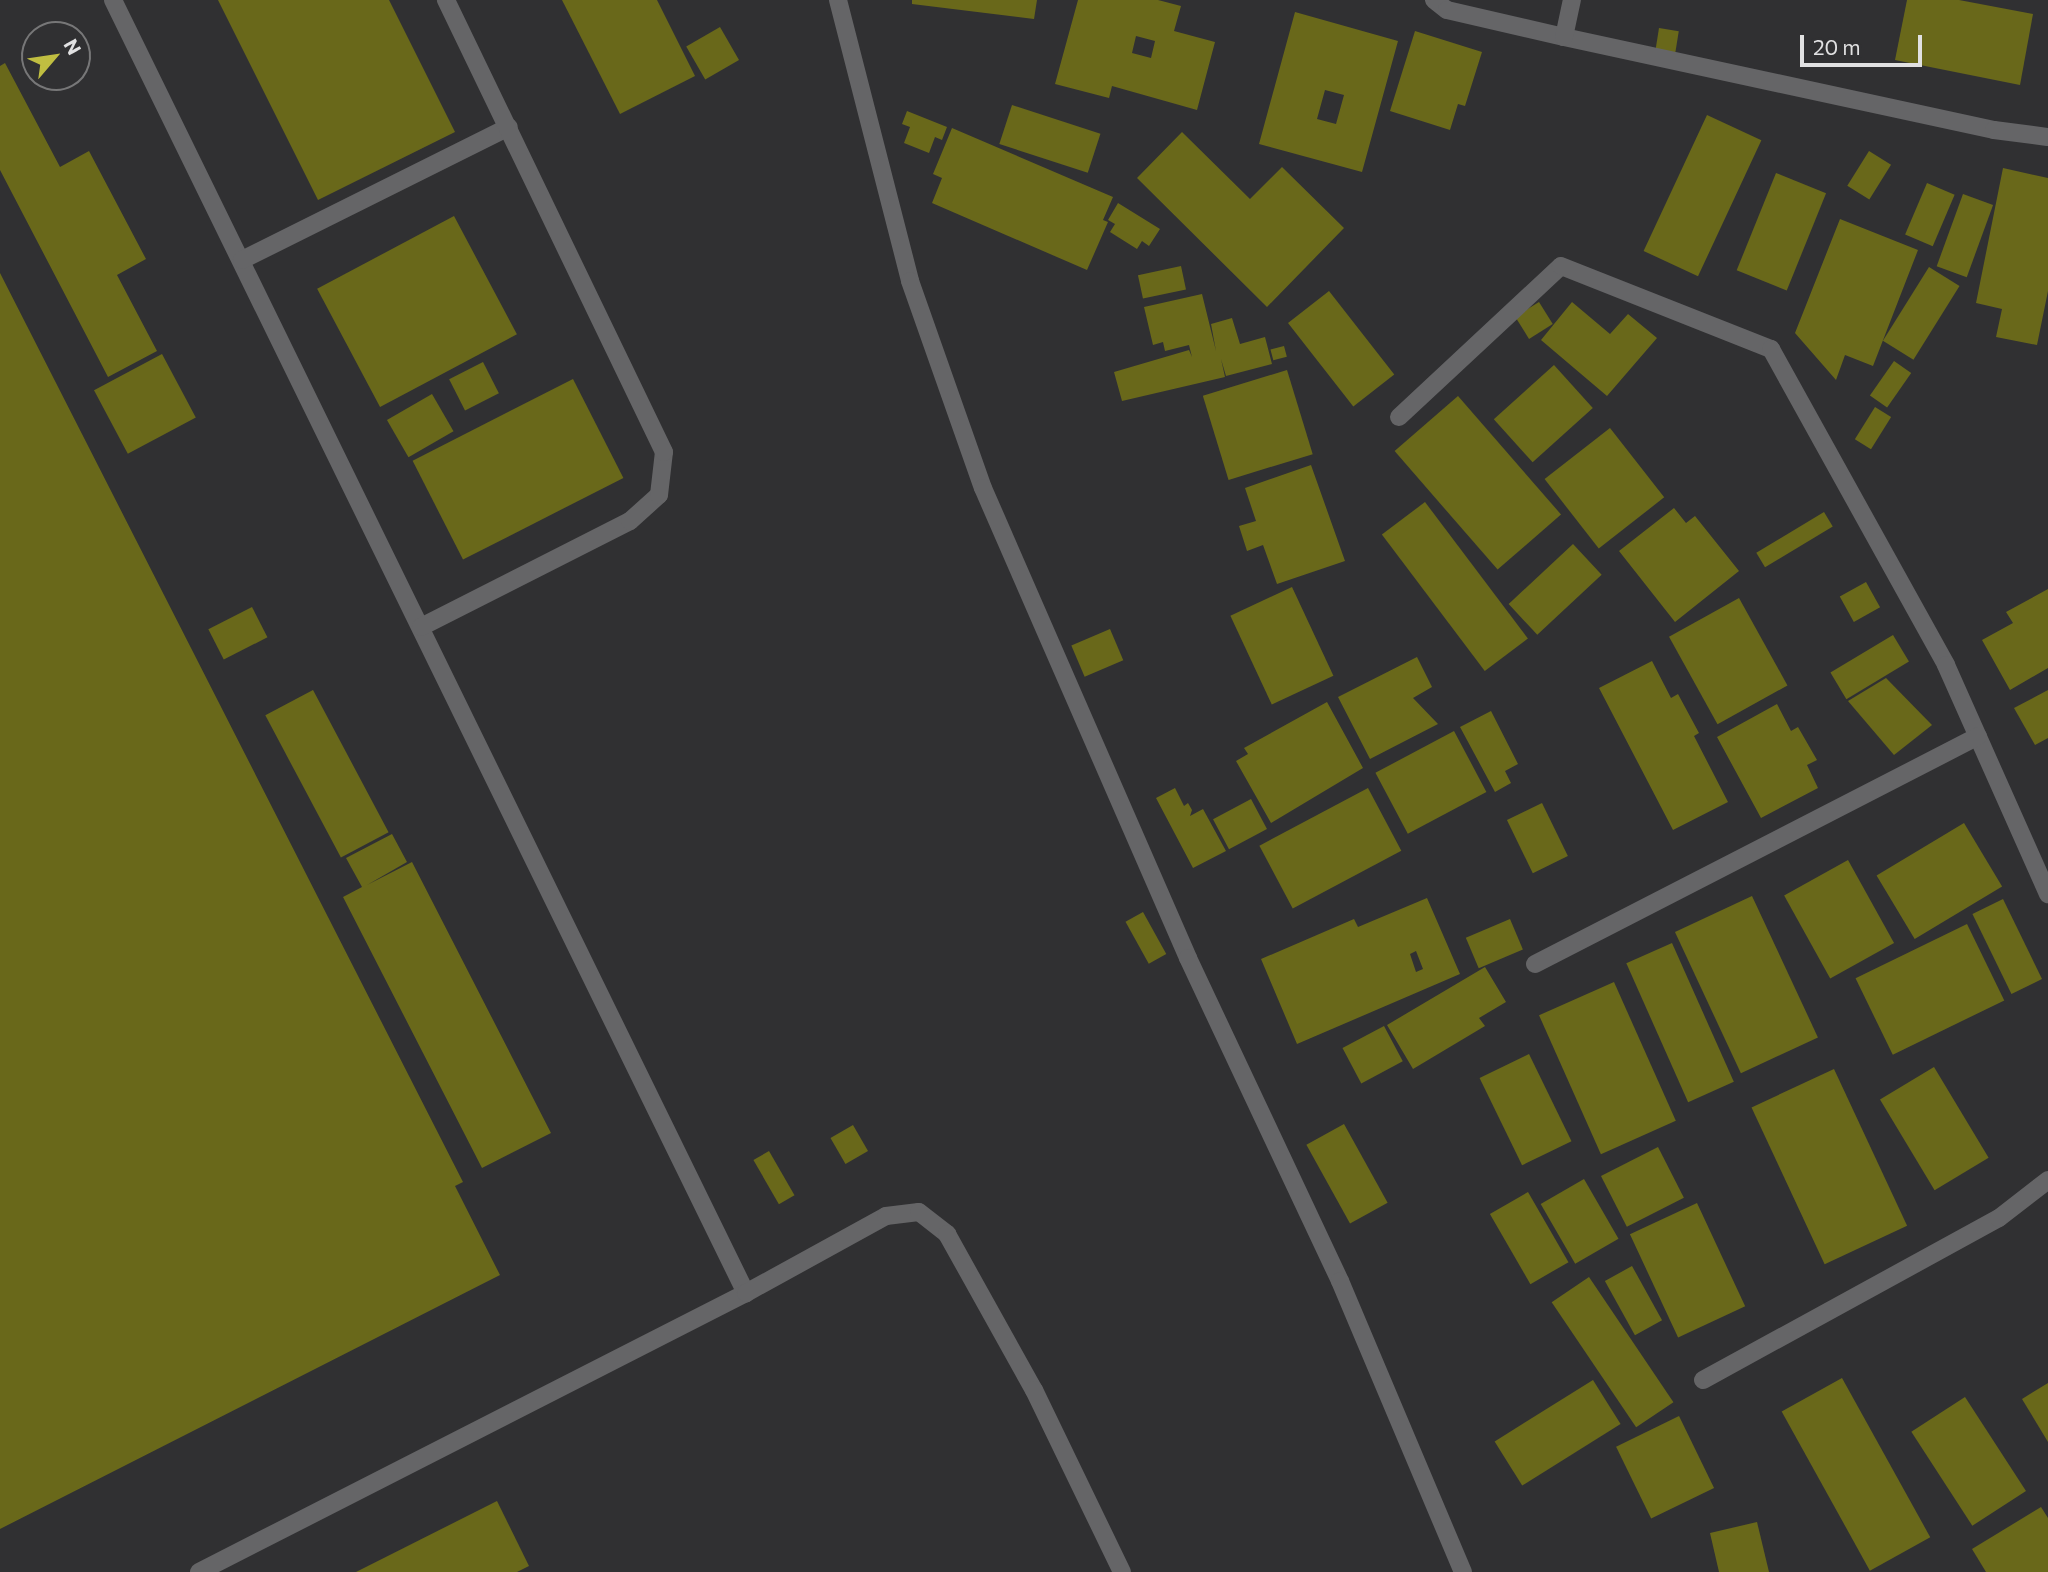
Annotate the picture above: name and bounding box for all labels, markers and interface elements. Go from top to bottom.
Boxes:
north arrow [21,21,91,91]
scale bar [1803,21,1926,65]
text: 20 m [1813,34,1861,59]
text: N [60,35,87,58]

